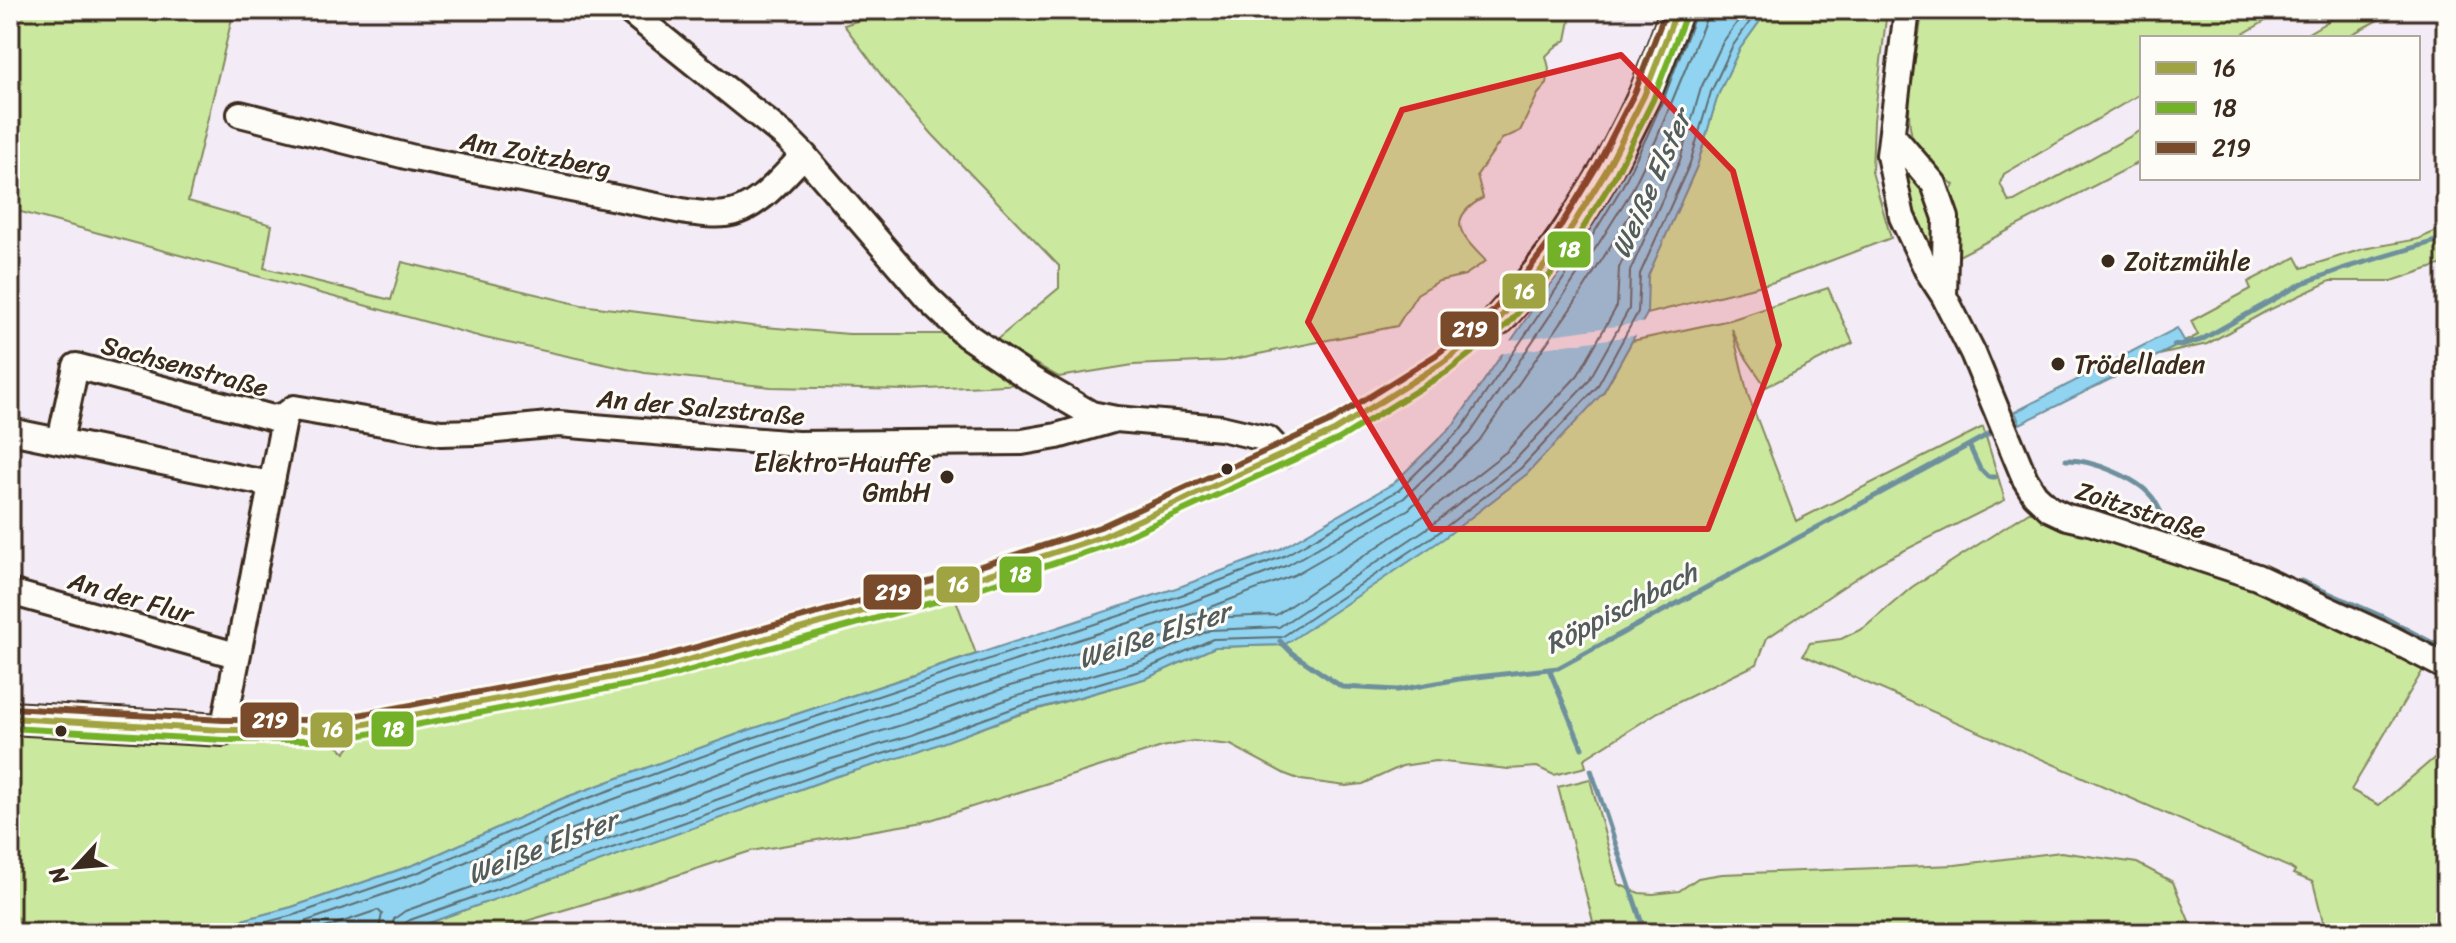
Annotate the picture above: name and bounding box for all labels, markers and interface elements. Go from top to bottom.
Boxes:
legend [2140,36,2420,180]
text: 16 [2212,47,2236,89]
text: 18 [2212,87,2237,129]
water label: Weiße Elster [1597,97,1708,266]
street label: Am Zoitzberg [456,117,615,191]
text: 219 [2212,127,2251,169]
line badge: 18 [1546,230,1592,269]
text: 18 [1558,230,1581,269]
place label: Zoitzmühle [2124,238,2251,284]
marker: Zoitzmühle [2099,252,2117,270]
line badge: 16 [1501,272,1547,310]
text: 16 [1513,272,1535,311]
line badge: 219 [1439,310,1500,348]
text: 219 [1451,310,1488,349]
street label: Sachsenstraße [96,322,274,410]
place label: Trödelladen [2074,341,2205,387]
marker: Trödelladen [2049,355,2067,373]
street label: An der Salzstraße [594,375,807,439]
place label: Elektro-Hauffe GmbH [754,439,932,515]
unlabelled marker [1219,461,1235,477]
street label: Zoitzstraße [2070,467,2212,553]
marker: Elektro-Hauffe GmbH [938,468,956,486]
water label: Röppischbach [1536,547,1708,668]
line badge: 18 [998,555,1043,594]
text: 18 [1009,555,1032,594]
street label: An der Flur [62,557,200,637]
line badge: 16 [935,565,981,604]
text: 16 [947,565,969,604]
line badge: 219 [862,573,923,611]
text: 219 [874,573,911,612]
water label: Weiße Elster [1072,586,1242,683]
line badge: 219 [239,701,300,739]
text: 219 [251,701,288,740]
text: 16 [321,710,343,749]
line badge: 18 [370,710,415,748]
text: 18 [382,710,405,749]
line badge: 16 [309,711,354,749]
unlabelled marker [53,723,69,739]
water label: Weiße Elster [460,794,629,898]
north arrow [36,827,116,907]
text: N [37,859,80,892]

